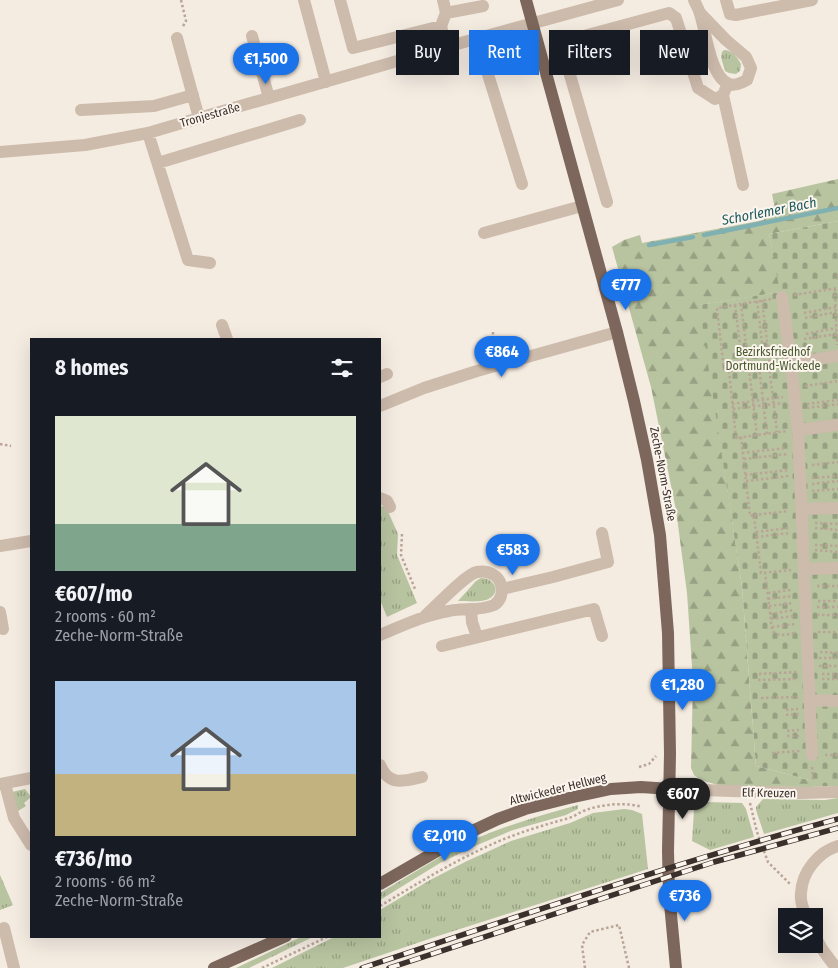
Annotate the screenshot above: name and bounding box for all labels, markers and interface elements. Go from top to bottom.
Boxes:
chip: Buy [396,30,459,75]
chip: Rent [469,30,539,75]
chip: Filters [549,30,630,75]
chip: New [640,30,708,75]
pin: €1,500 [225,42,307,85]
text: €1,500 [244,49,288,68]
street label: Tronjestraße [178,100,242,130]
water label: Schorlemer Bach [719,194,818,229]
pin: €777 [596,268,656,311]
text: €777 [611,275,641,294]
pin: €864 [472,336,532,378]
text: €864 [485,342,519,361]
park label: Bezirksfriedhof Dortmund-Wickede [725,345,821,373]
icon: filters [328,354,356,382]
text: 8 homes [55,355,129,381]
street label: Zeche-Norm-Straße [647,426,679,523]
icon: home [161,449,251,539]
pin: €583 [483,534,543,576]
text: €583 [497,540,529,559]
text: €607/mo [55,581,132,607]
text: 2 rooms · 60 m² [55,607,156,626]
text: Zeche-Norm-Straße [55,626,183,645]
pin: €1,280 [642,668,724,711]
text: €1,280 [661,675,705,694]
icon: home [161,714,251,804]
street label: Altwickeder Hellweg [508,770,608,808]
pin: €607 [653,778,713,820]
text: €607 [667,784,699,803]
street label: Elf Kreuzen [742,786,796,800]
pin: €2,010 [404,820,486,862]
text: €2,010 [423,826,467,845]
text: €736/mo [55,846,132,872]
text: 2 rooms · 66 m² [55,872,155,891]
pin: €736 [655,880,715,922]
text: €736 [669,886,701,905]
text: Zeche-Norm-Straße [55,891,183,910]
map controls [778,908,823,953]
button: layers [778,908,823,953]

